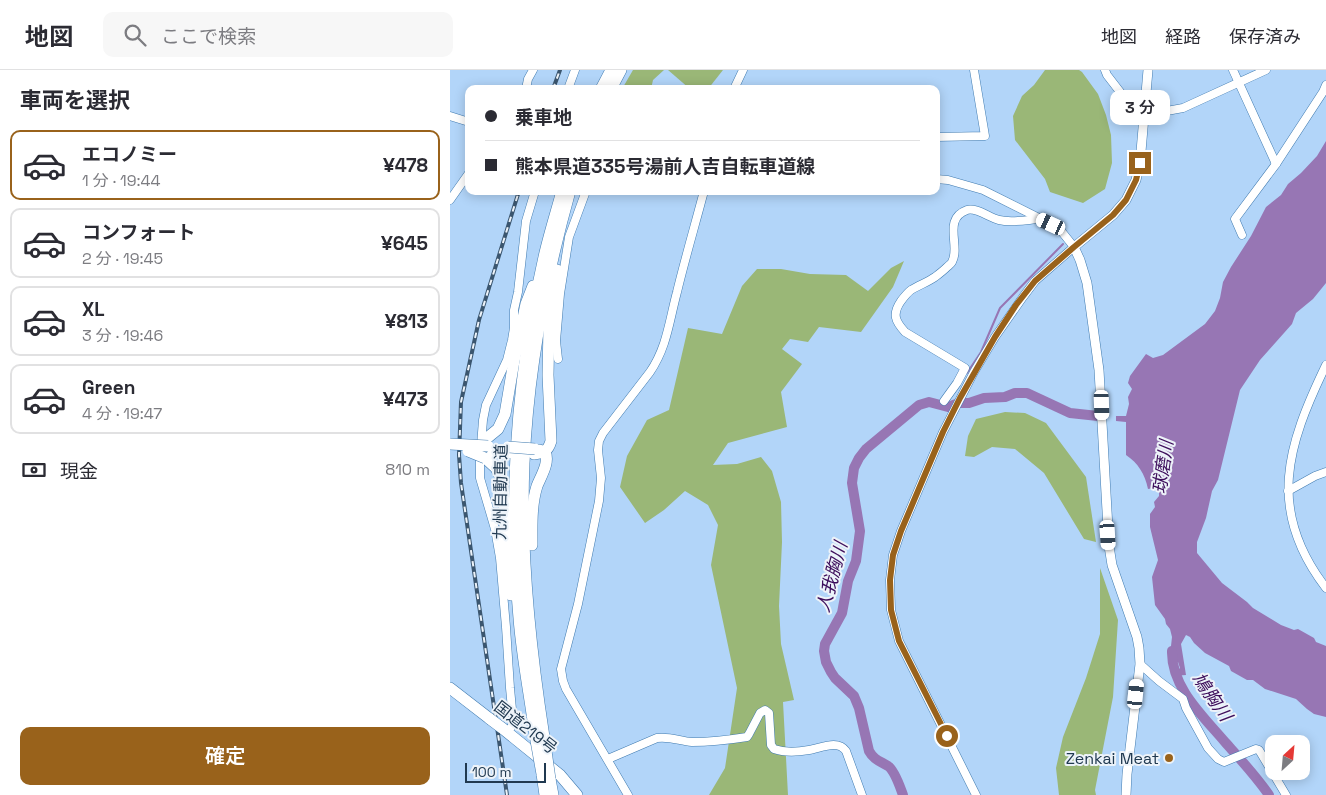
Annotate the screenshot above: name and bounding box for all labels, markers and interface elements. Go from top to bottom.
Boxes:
search box [103,12,453,57]
text: 地図 [25,21,73,52]
icon: search [121,21,149,49]
text: ここで検索 [161,24,256,49]
text: 地図 [1101,25,1137,48]
text: 経路 [1165,25,1201,48]
text: 保存済み [1229,25,1301,48]
text: 車両を選択 [20,86,130,114]
callout: 3 分 [1110,91,1170,126]
text: 3 分 [1125,97,1155,118]
text: 乗車地 [515,105,572,130]
text: エコノミー [82,142,177,167]
icon: car [22,143,67,188]
route end [1129,152,1151,174]
text: ¥478 [383,153,428,178]
text: 熊本県道335号湯前人吉自転車道線 [515,154,816,179]
text: 1 分 · 19:44 [82,170,161,191]
car [1034,211,1067,237]
text: コンフォート [82,220,195,245]
icon: car [22,221,67,266]
text: ¥645 [381,231,428,256]
text: 2 分 · 19:45 [82,248,163,269]
text: XL [82,297,105,322]
icon: car [22,299,67,344]
text: ¥813 [385,309,428,334]
text: 3 分 · 19:46 [82,325,163,346]
text: Green [82,375,135,400]
icon: car [22,377,67,422]
text: ¥473 [383,387,428,412]
car [1093,390,1110,420]
text: 4 分 · 19:47 [82,403,162,424]
water label: 球磨川 [1147,437,1178,495]
street label: 九州自動車道 [489,444,512,540]
icon: cash [20,456,48,484]
text: 現金 [60,459,98,484]
text: 810 m [385,459,430,480]
car [1099,520,1116,550]
water label: 人我胸川 [811,537,852,615]
water label: 鳩胸川 [1188,668,1238,727]
car [1126,678,1145,710]
street label: 国道219号 [490,696,561,758]
route start [936,725,958,747]
button: 確定 [20,727,430,785]
north arrow [1265,735,1310,780]
map controls [1265,735,1310,780]
place label: Zenkai Meat [1066,748,1159,769]
marker: Zenkai Meat [1163,752,1175,764]
scale bar [465,760,546,783]
text: 100 m [472,763,511,781]

